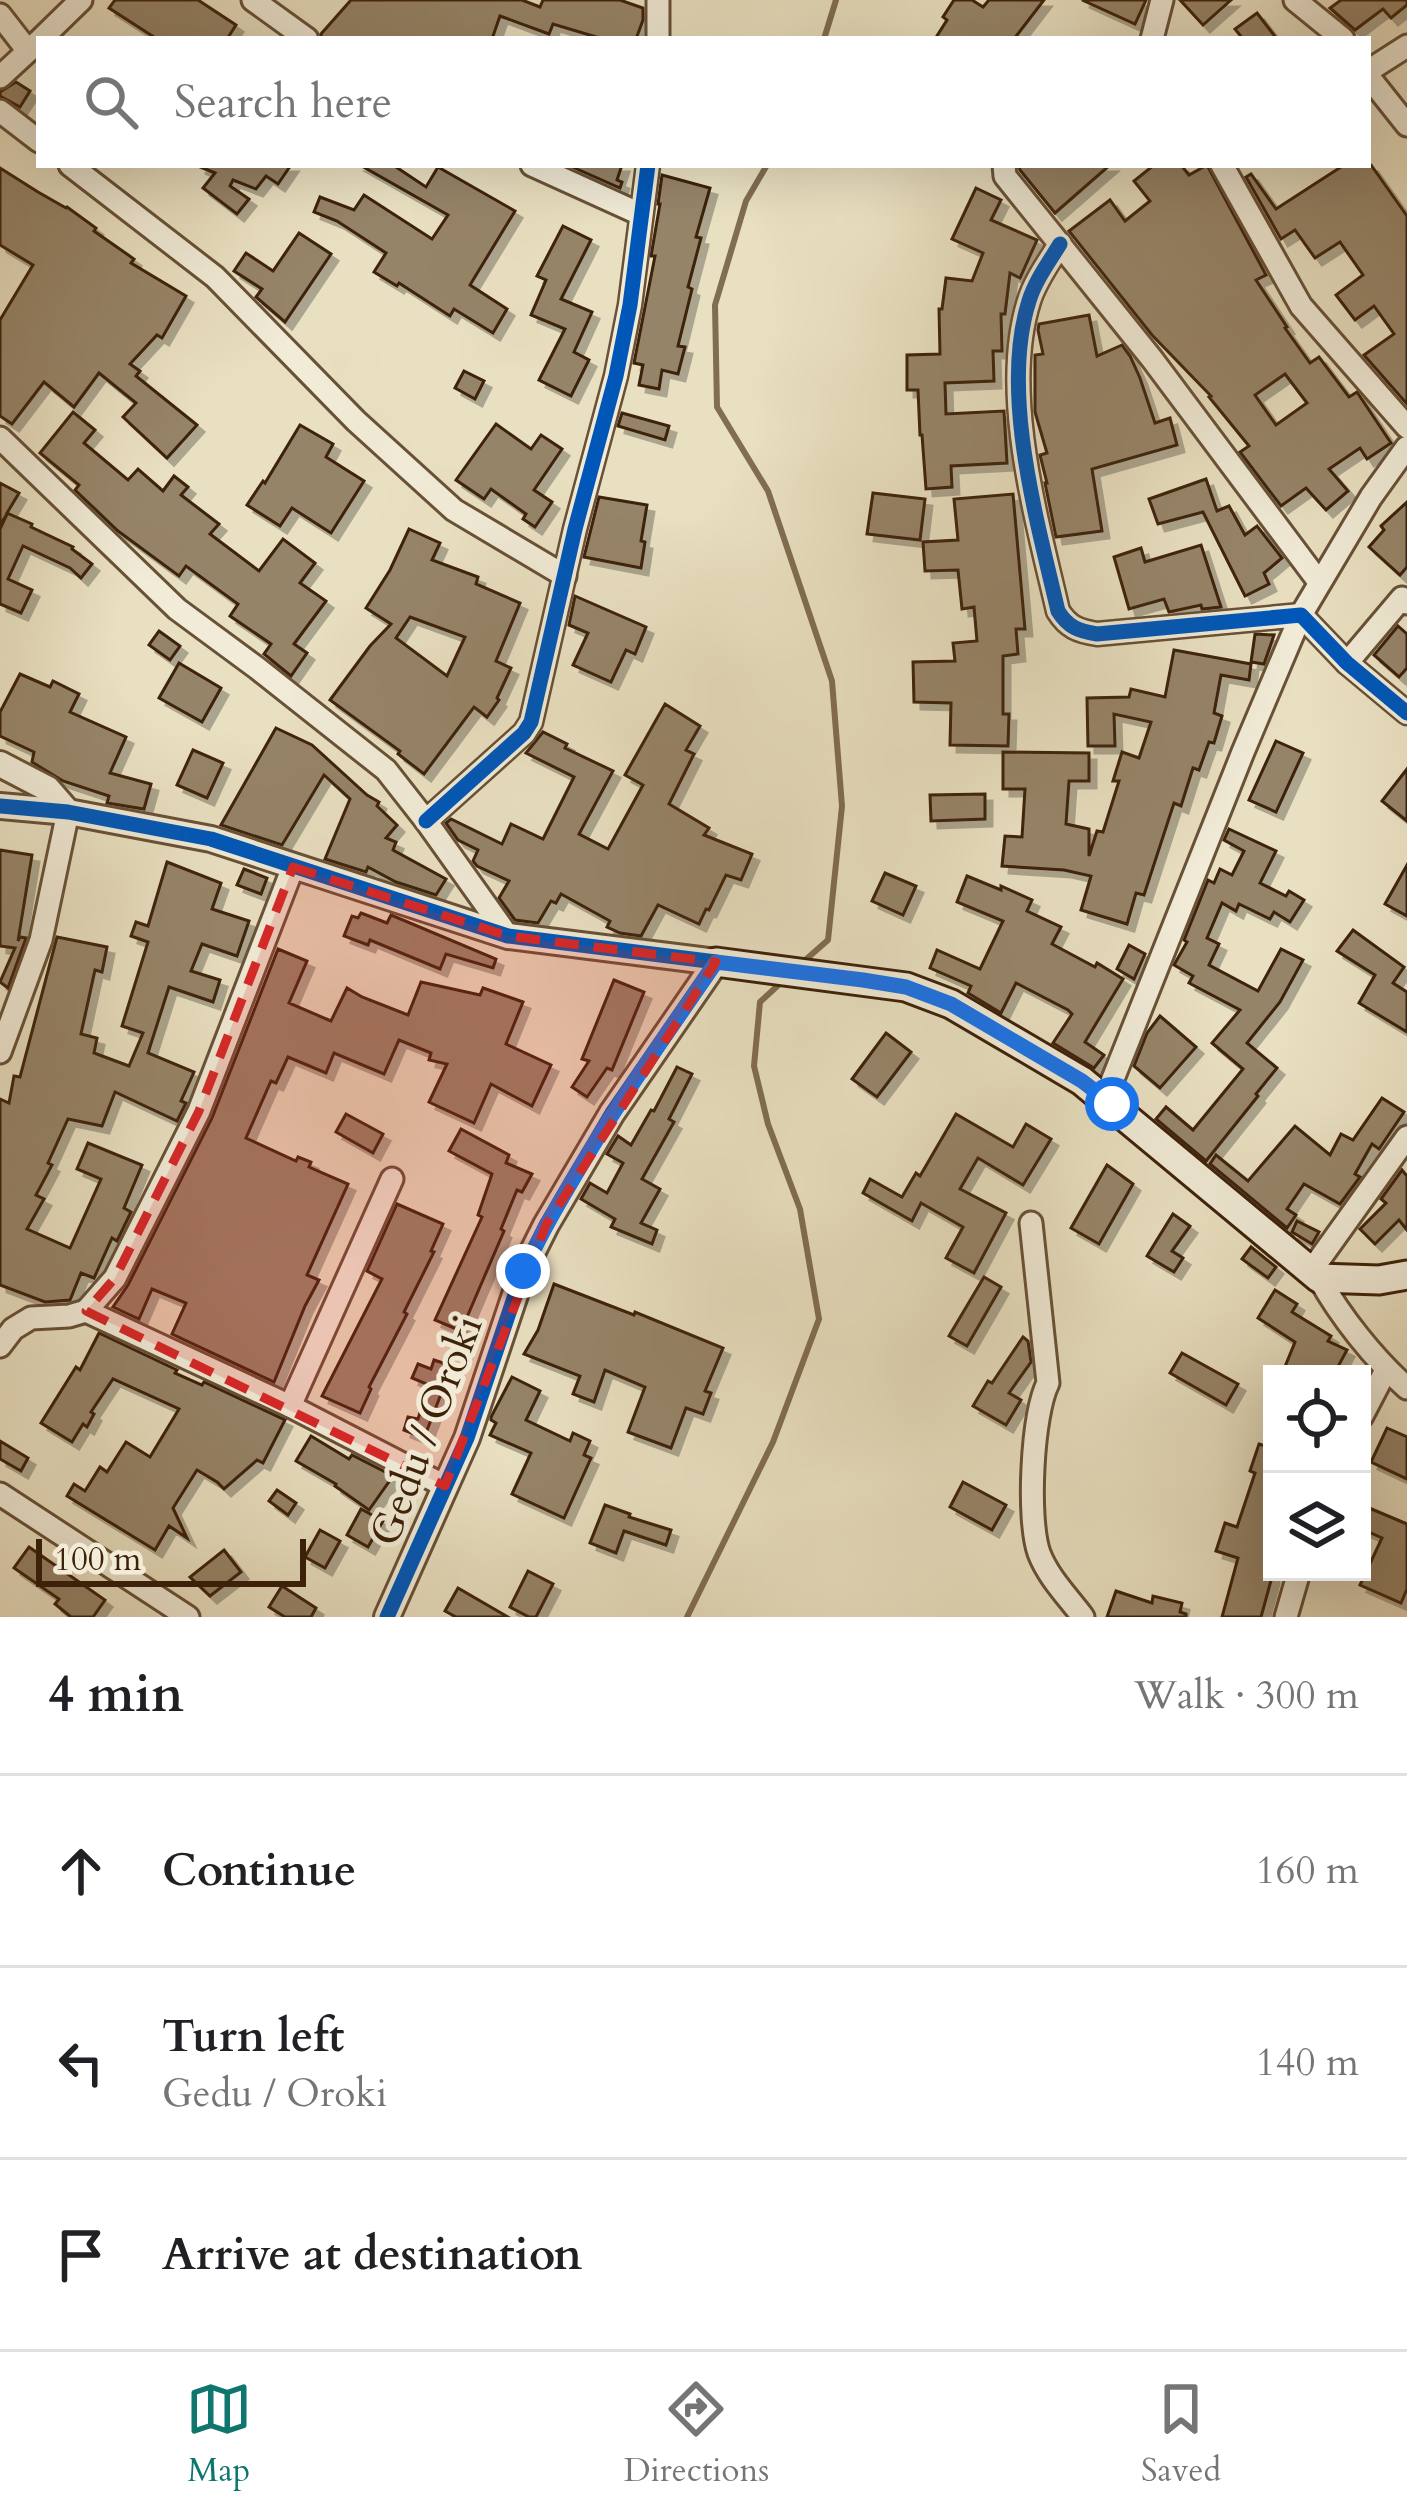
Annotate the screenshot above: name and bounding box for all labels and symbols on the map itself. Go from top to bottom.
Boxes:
route start [1085,1077,1139,1131]
route end [496,1244,550,1298]
street label: Gedu / Oroki [356,1307,496,1554]
scale bar [36,1533,306,1586]

